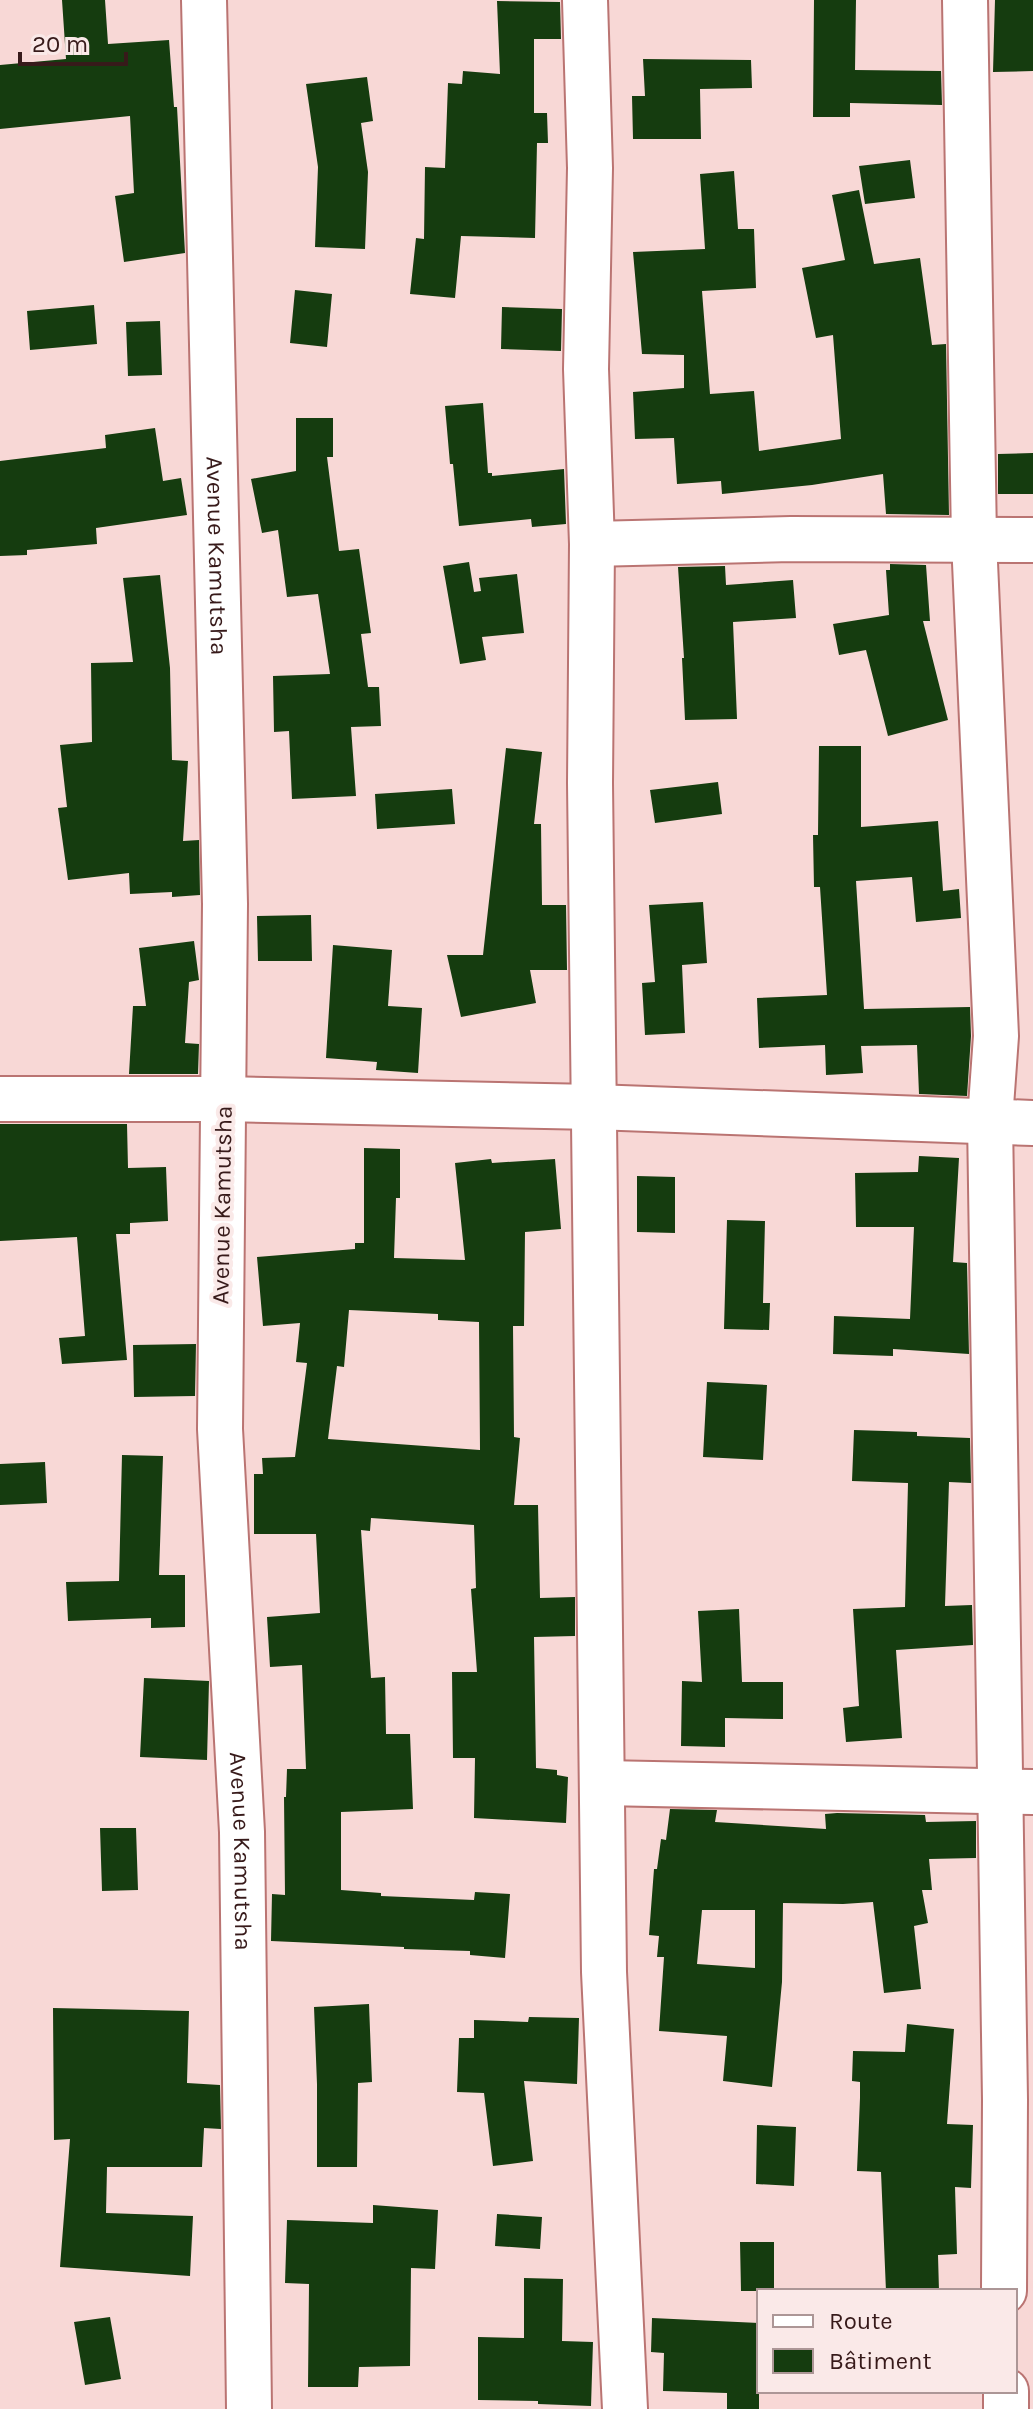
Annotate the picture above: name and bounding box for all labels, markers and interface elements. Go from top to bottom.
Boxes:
scale bar [20,16,126,66]
text: 20 m [32,30,88,58]
street label: Avenue Kamutsha [201,456,233,656]
street label: Avenue Kamutsha [206,1105,238,1305]
street label: Avenue Kamutsha [224,1751,257,1951]
legend [757,2289,1017,2393]
text: Route [829,2307,893,2335]
text: Bâtiment [829,2347,932,2375]

